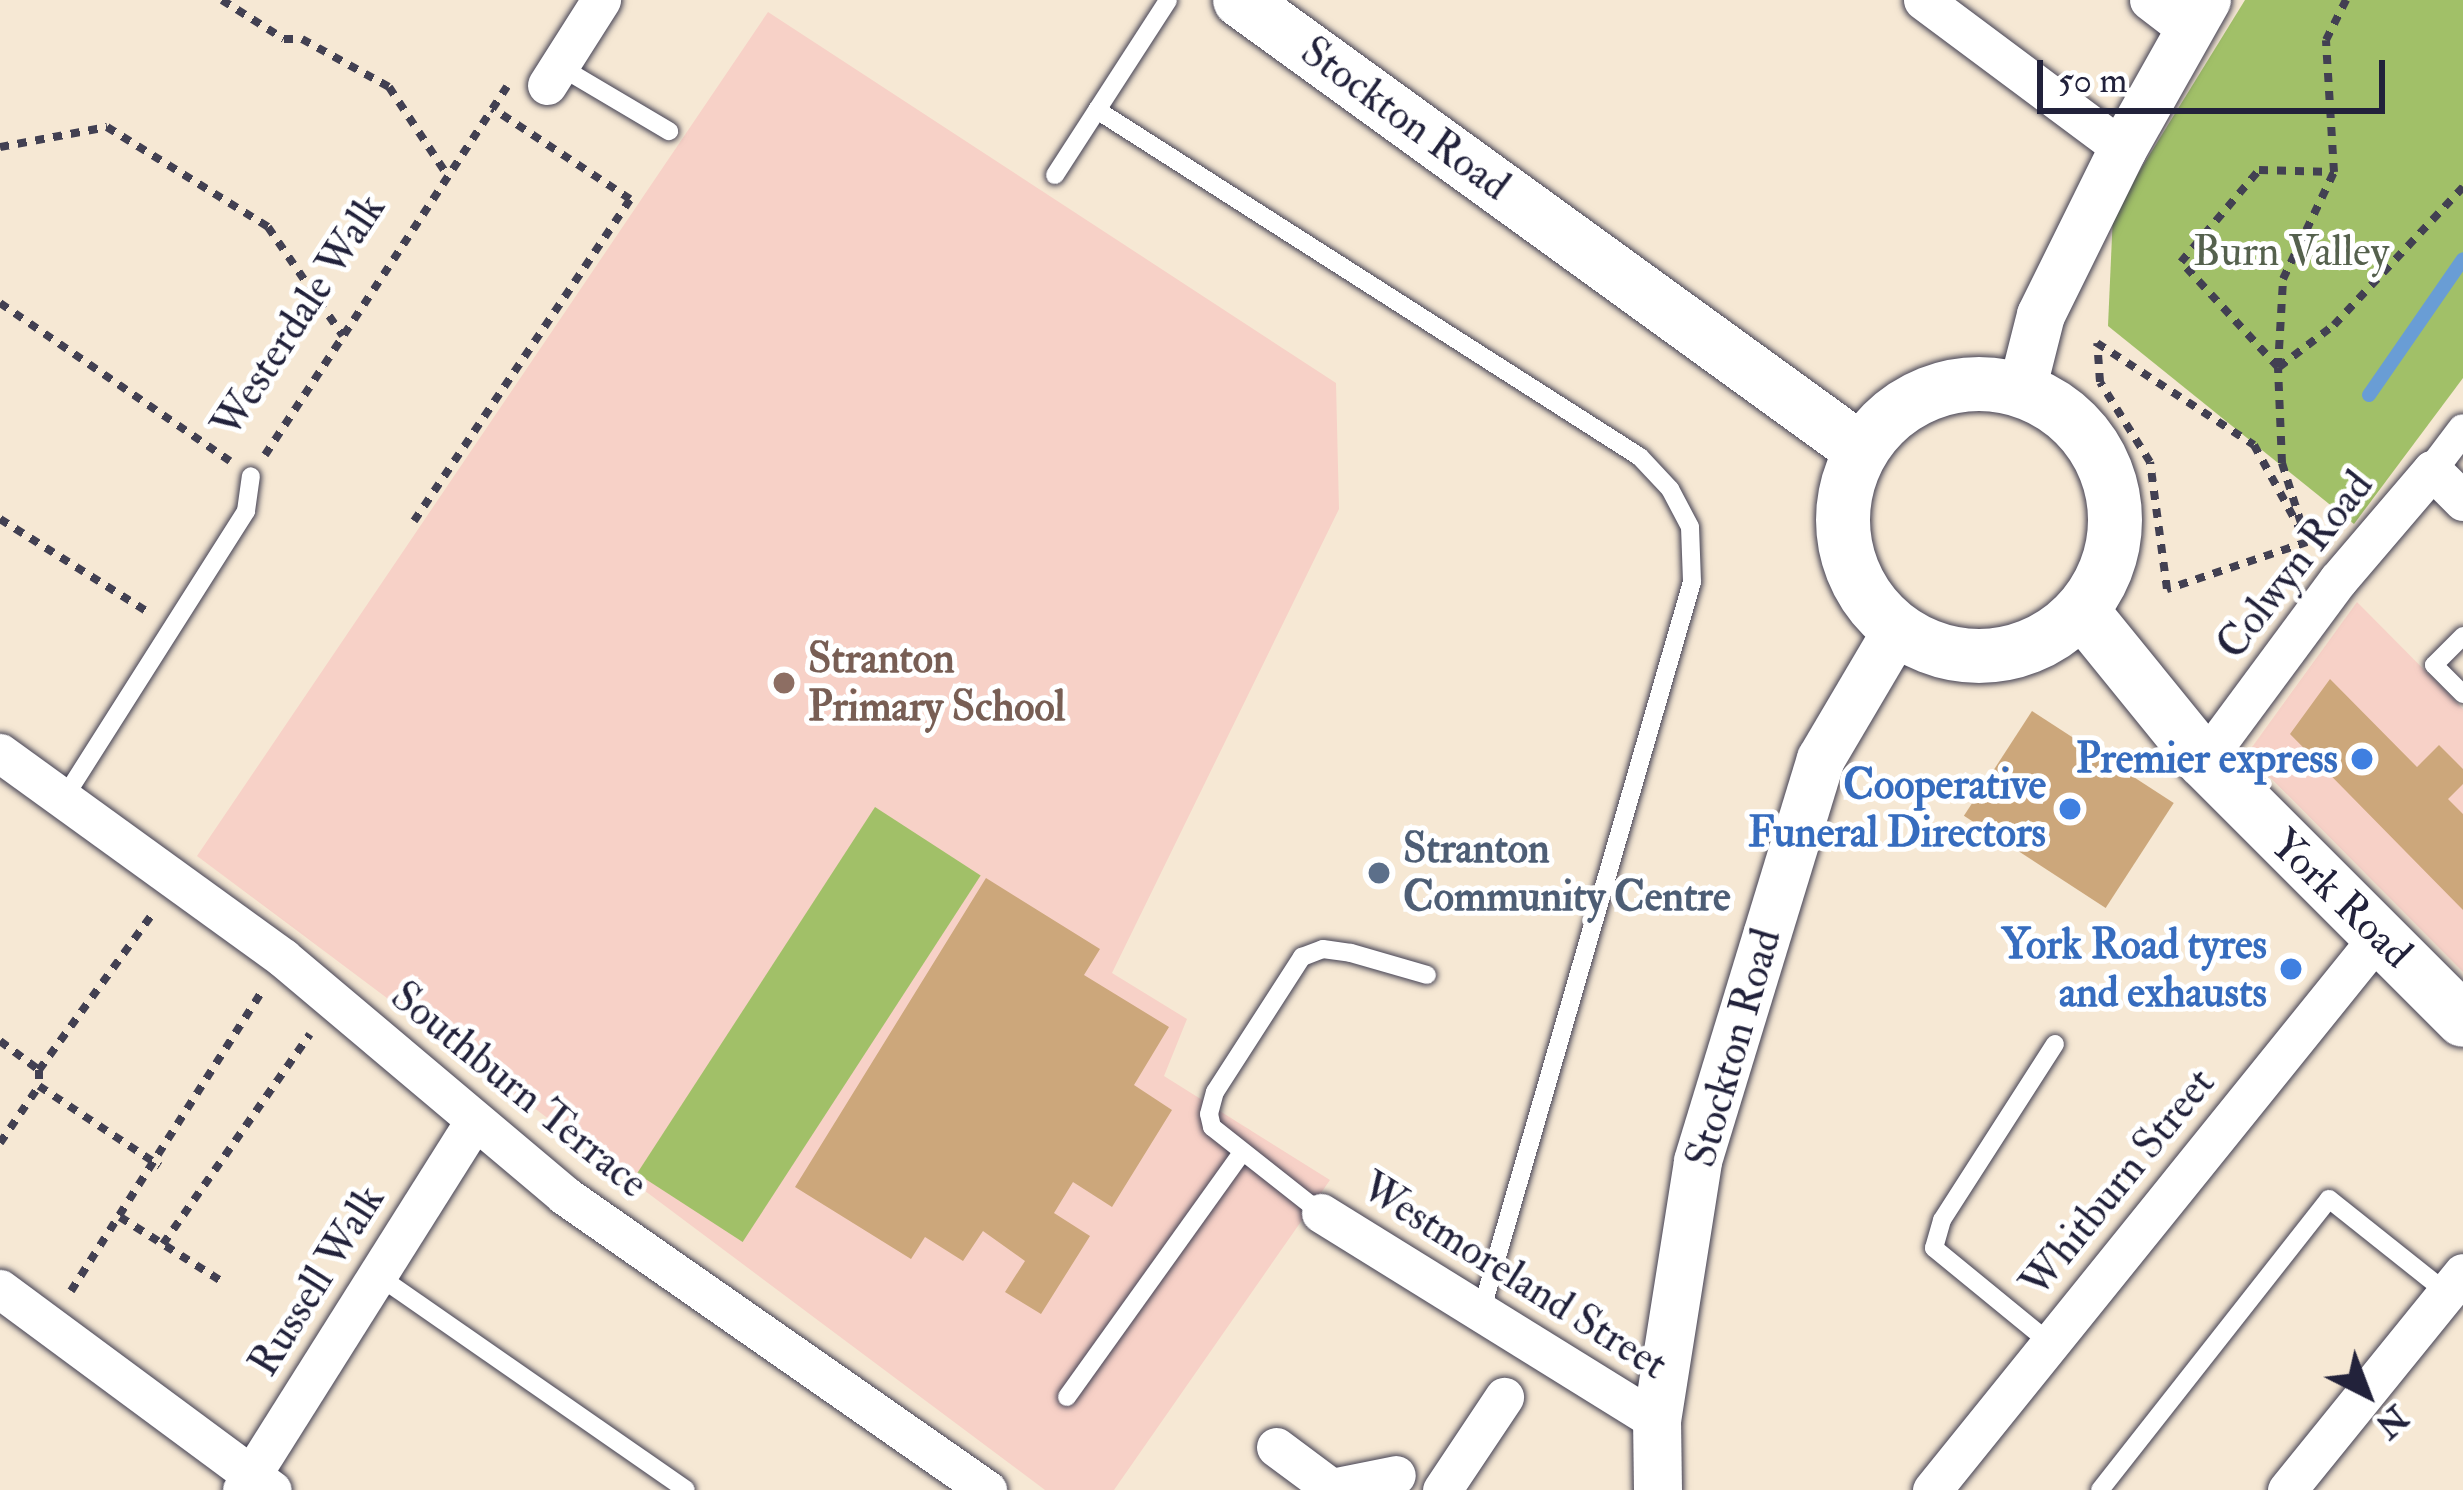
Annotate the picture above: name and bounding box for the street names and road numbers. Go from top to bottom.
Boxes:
street label: Stockton Road [1291,26,1519,212]
street label: Westerdale Walk [202,185,396,447]
street label: Colwyn Road [2206,461,2384,669]
street label: York Road [2260,819,2422,979]
street label: Stockton Road [1676,923,1792,1173]
street label: Southburn Terrace [381,971,657,1209]
street label: Whitburn Street [2011,1059,2225,1307]
street label: Westmoreland Street [1352,1162,1676,1390]
street label: Russell Walk [239,1176,395,1386]

